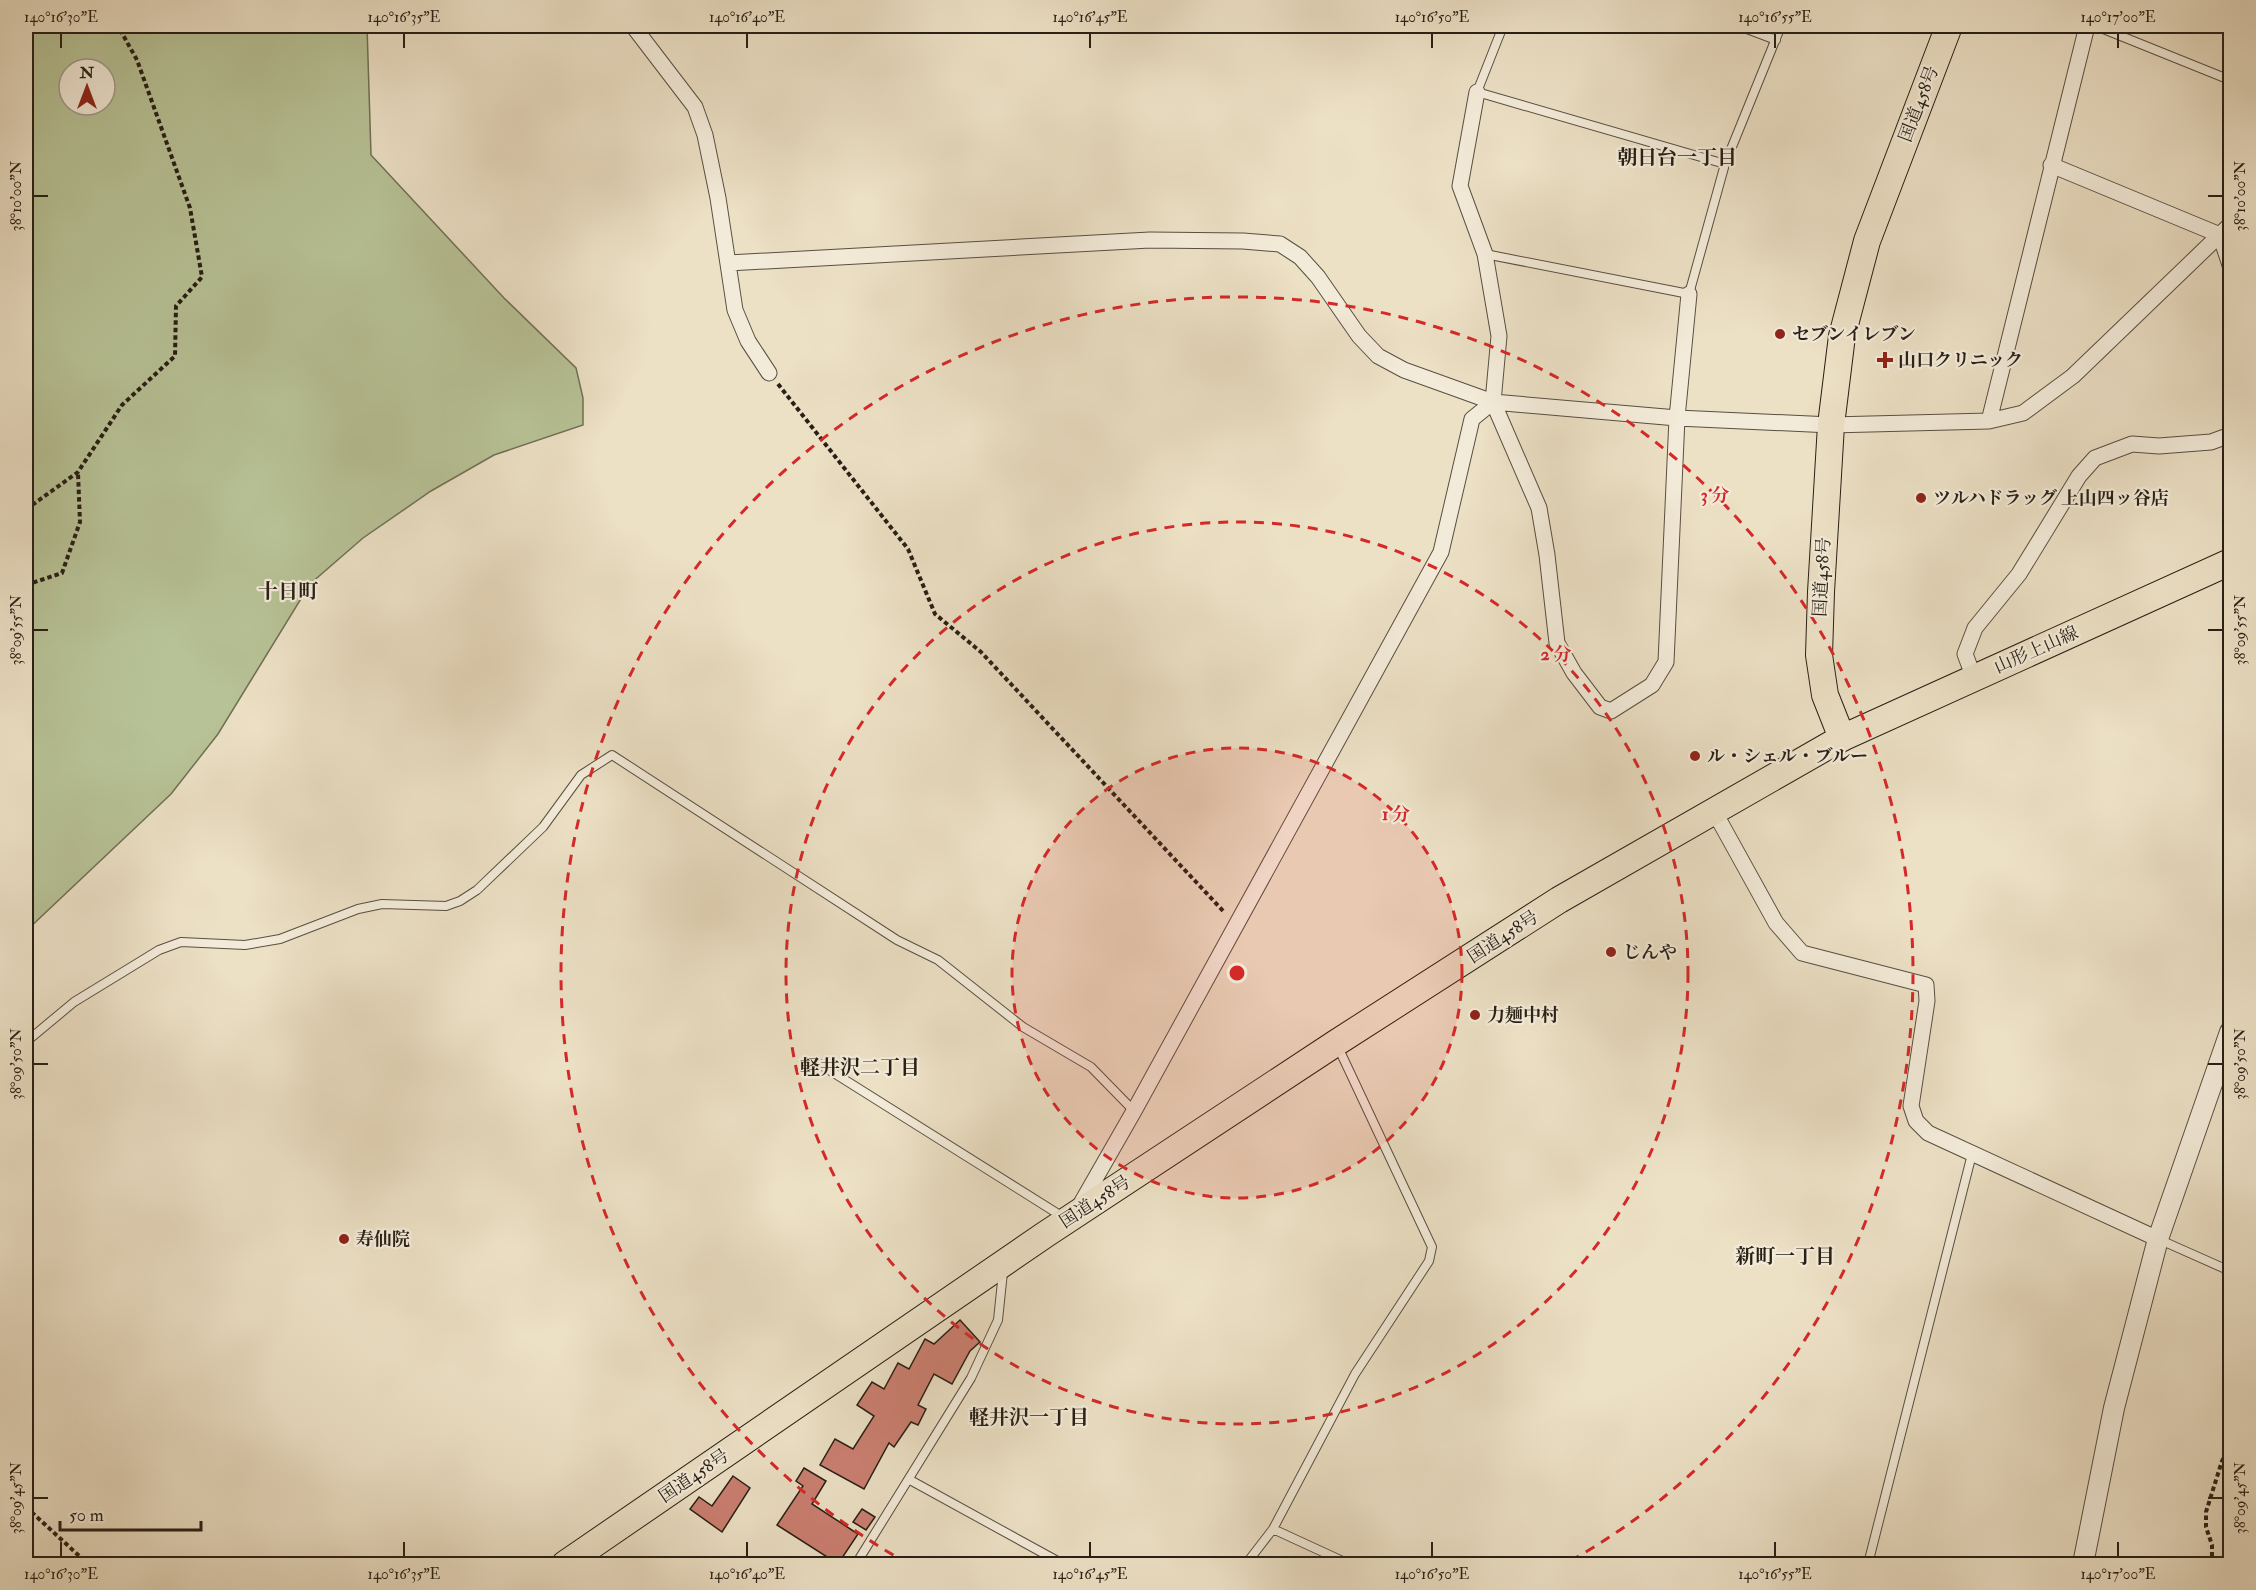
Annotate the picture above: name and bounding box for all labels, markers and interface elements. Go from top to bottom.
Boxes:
text: 140°16'30"E [24,8,98,27]
text: 140°16'35"E [368,8,441,27]
text: 140°16'40"E [709,8,785,27]
text: 140°16'45"E [1052,8,1128,27]
text: 140°16'50"E [1395,8,1470,27]
text: 140°16'55"E [1738,8,1812,27]
text: 140°17'00"E [2080,8,2156,27]
north arrow [57,57,117,117]
text: N [79,63,95,83]
street label: 国道458号 [1894,63,1944,145]
district label: 朝日台一丁目 [1617,145,1737,170]
text: 38°10'00"N [7,160,26,231]
text: 38°10'00"N [2231,160,2250,231]
place label: セブンイレブン [1792,323,1916,346]
marker: セブンイレブン [1773,327,1787,341]
place label: 山口クリニック [1898,349,2023,372]
marker: 山口クリニック [1876,351,1894,369]
text: 3 分 [1701,484,1729,507]
place label: ツルハドラッグ 上山四ッ谷店 [1933,487,2169,510]
marker: ツルハドラッグ 上山四ッ谷店 [1914,491,1928,505]
street label: 国道458号 [1808,536,1836,618]
district label: 十日町 [258,579,319,604]
text: 38°09'55"N [7,594,26,665]
text: 38°09'55"N [2231,594,2250,665]
street label: 山形上山線 [1990,621,2082,679]
text: 2 分 [1541,643,1571,666]
place label: ル・シェル・ブルー [1707,745,1868,768]
marker: ル・シェル・ブルー [1688,749,1702,763]
text: 1 分 [1382,803,1410,826]
street label: 国道458号 [1463,906,1543,968]
place label: じんや [1623,941,1677,964]
marker: じんや [1604,945,1618,959]
centre of rings [1227,963,1247,983]
place label: 力麺中村 [1487,1004,1559,1027]
marker: 力麺中村 [1468,1008,1482,1022]
text: 38°09'50"N [7,1028,26,1100]
text: 38°09'50"N [2231,1028,2250,1100]
district label: 軽井沢二丁目 [800,1055,920,1080]
street label: 国道458号 [1055,1171,1135,1233]
place label: 寿仙院 [356,1228,410,1251]
marker: 寿仙院 [337,1232,351,1246]
district label: 新町一丁目 [1735,1244,1835,1269]
district label: 軽井沢一丁目 [969,1405,1089,1430]
street label: 国道458号 [654,1444,734,1508]
text: 38°09'45"N [7,1461,26,1534]
text: 38°09'45"N [2231,1461,2250,1534]
scale bar [60,1494,201,1532]
text: 50 m [69,1504,104,1527]
text: 140°16'30"E [24,1565,98,1584]
text: 140°16'35"E [368,1565,441,1584]
text: 140°16'40"E [709,1565,785,1584]
text: 140°16'45"E [1052,1565,1128,1584]
text: 140°16'50"E [1395,1565,1470,1584]
text: 140°16'55"E [1738,1565,1812,1584]
text: 140°17'00"E [2080,1565,2156,1584]

